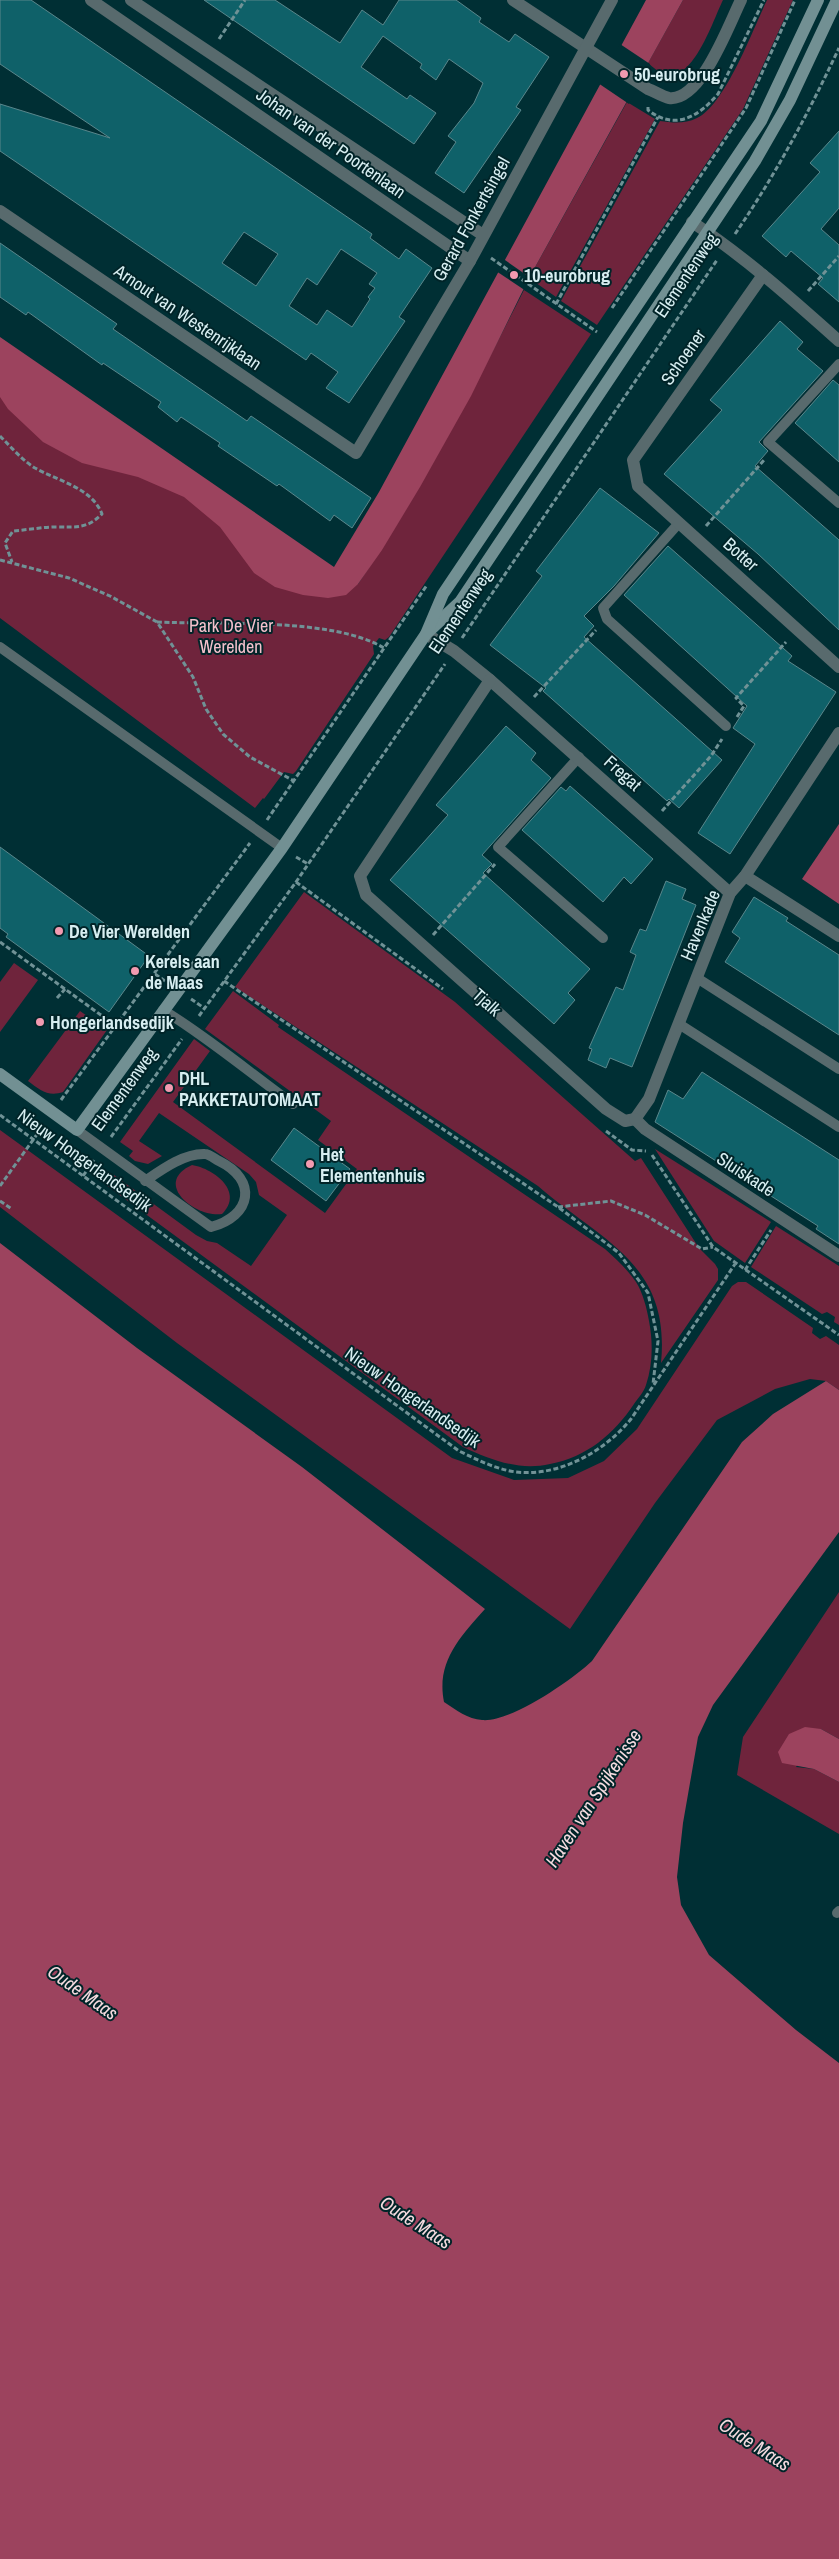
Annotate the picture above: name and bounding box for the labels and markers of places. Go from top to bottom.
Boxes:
place label: 50-eurobrug [634,62,720,87]
marker: 50-eurobrug [618,68,630,80]
place label: 10-eurobrug [524,263,610,288]
marker: 10-eurobrug [508,269,520,281]
place label: De Vier Werelden [69,919,190,944]
marker: De Vier Werelden [53,925,65,937]
place label: Kerels aan de Maas [145,949,220,995]
marker: Kerels aan de Maas [129,965,141,977]
place label: Hongerlandsedijk [50,1010,175,1035]
marker: Hongerlandsedijk [34,1016,46,1028]
place label: DHL PAKKETAUTOMAAT [179,1066,321,1112]
marker: DHL PAKKETAUTOMAAT [163,1082,175,1094]
place label: Het Elementenhuis [320,1142,425,1188]
marker: Het Elementenhuis [304,1158,316,1170]

